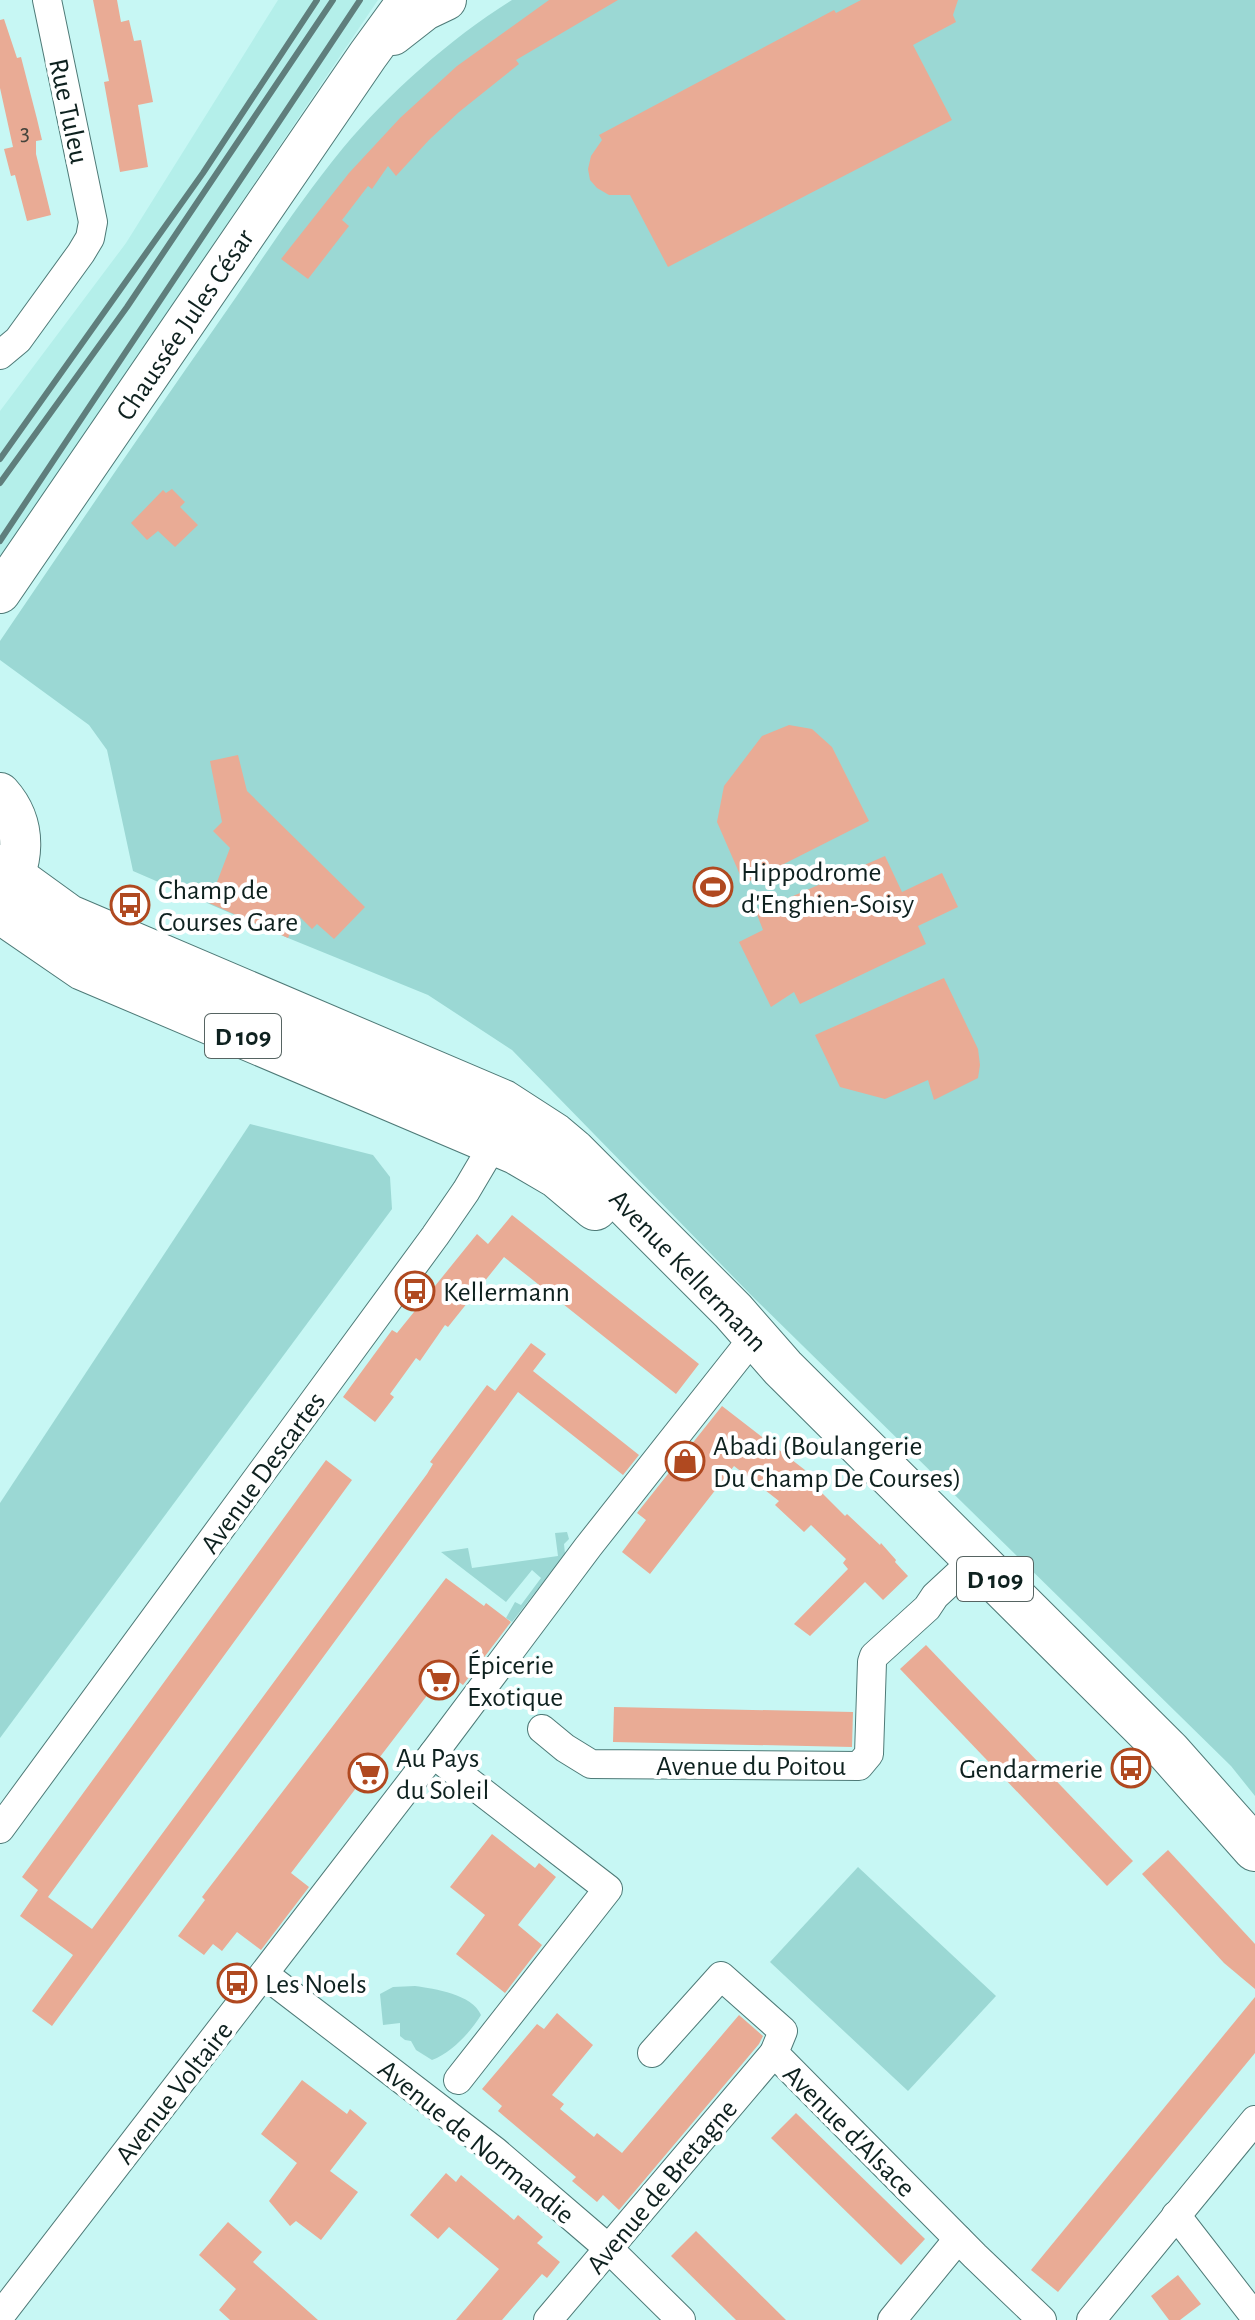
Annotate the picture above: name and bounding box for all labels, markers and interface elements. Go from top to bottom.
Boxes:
street label: Rue Tuleu [43,56,93,167]
house number: 3 [20,121,30,145]
street label: Chaussée Jules César [111,224,260,426]
place label: Hippodrome d'Enghien-Soisy [741,859,914,919]
sports icon: Hippodrome d'Enghien-Soisy [692,866,734,908]
place label: Champ de Courses Gare [158,877,298,937]
bus stop icon: Champ de Courses Gare [109,884,151,926]
road number: D 109 [205,1014,281,1058]
street label: Avenue Kellermann [603,1185,772,1358]
bus stop icon: Kellermann [394,1270,436,1312]
place label: Kellermann [443,1279,570,1307]
street label: Avenue Descartes [196,1387,331,1559]
place label: Abadi (Boulangerie Du Champ De Courses) [713,1433,962,1493]
shop icon: Abadi (Boulangerie Du Champ De Courses) [664,1440,706,1482]
road number: D 109 [957,1557,1033,1601]
place label: Épicerie Exotique [467,1649,563,1712]
supermarket icon: Épicerie Exotique [418,1659,460,1701]
place label: Au Pays du Soleil [396,1745,489,1805]
bus stop icon: Gendarmerie [1110,1747,1152,1789]
supermarket icon: Au Pays du Soleil [347,1752,389,1794]
street label: Avenue du Poitou [656,1753,846,1781]
place label: Gendarmerie [959,1756,1103,1784]
bus stop icon: Les Noels [216,1962,258,2004]
place label: Les Noels [265,1971,367,1999]
street label: Avenue Voltaire [111,2017,239,2170]
street label: Avenue de Normandie [372,2055,579,2230]
street label: Avenue d'Alsace [777,2060,920,2203]
street label: Avenue de Bretagne [582,2095,743,2280]

